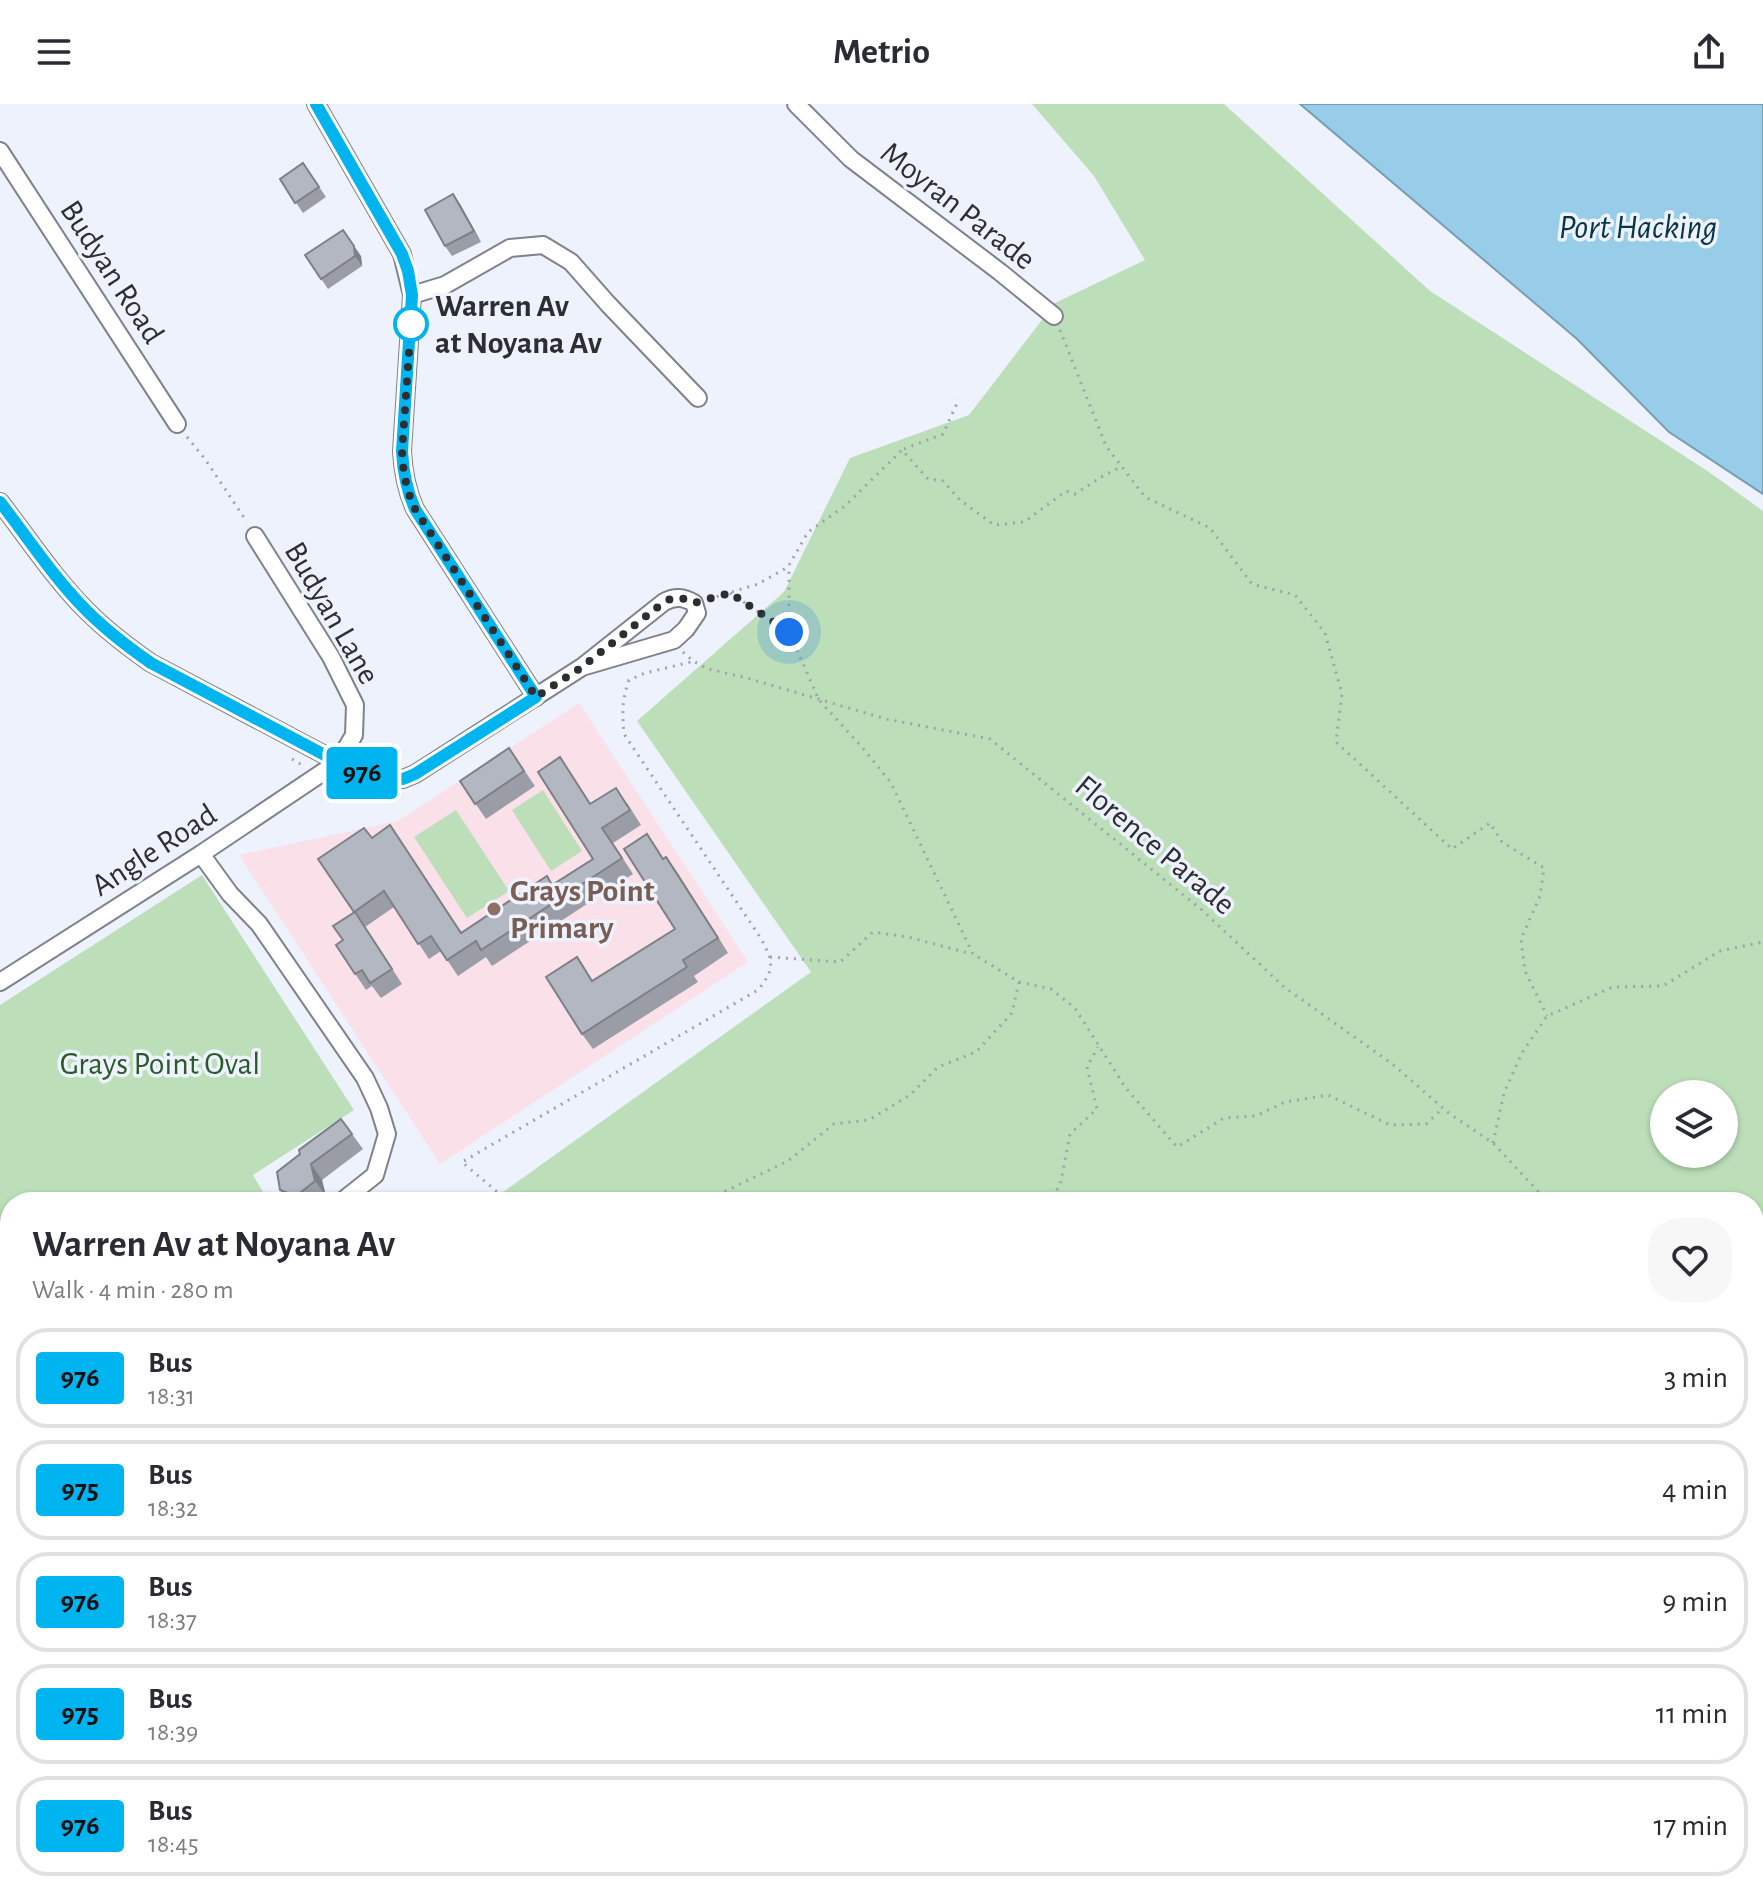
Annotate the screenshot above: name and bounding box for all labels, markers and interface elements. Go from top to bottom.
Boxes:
icon: menu [32,30,76,74]
icon: share [1687,30,1731,74]
text: Metrio [833,34,930,70]
street label: Moyran Parade [875,136,1041,276]
street label: Budyan Road [54,195,170,349]
water label: Port Hacking [1559,211,1717,245]
place label: Warren Av at Noyana Av [435,290,603,359]
marker: Warren Av at Noyana Av [394,307,428,341]
street label: Budyan Lane [279,536,385,690]
your location [769,612,809,652]
line badge: 976 [316,747,408,799]
text: 976 [342,759,382,787]
street label: Florence Parade [1069,769,1241,921]
street label: Angle Road [86,798,222,902]
place label: Grays Point Primary [510,875,655,944]
marker: Grays Point Primary [485,900,503,918]
park label: Grays Point Oval [60,1048,260,1080]
map controls [1650,1080,1738,1168]
button: layers [1650,1080,1738,1168]
button: heart [1648,1218,1732,1302]
text: Warren Av at Noyana Av [32,1226,395,1264]
text: Walk · 4 min · 280 m [32,1277,233,1303]
text: Bus [148,1348,193,1378]
text: 3 min [1664,1363,1728,1393]
text: 976 [60,1364,100,1392]
text: 18:31 [148,1383,195,1409]
text: Bus [148,1460,193,1490]
text: 4 min [1662,1475,1728,1505]
text: 975 [61,1476,99,1504]
text: 18:32 [148,1495,198,1521]
text: Bus [148,1572,193,1602]
text: 9 min [1662,1587,1728,1617]
text: 976 [60,1588,100,1616]
text: 18:37 [148,1607,197,1633]
text: Bus [148,1684,193,1714]
text: 11 min [1656,1699,1728,1729]
text: 975 [61,1700,99,1728]
text: 18:39 [148,1719,198,1745]
text: Bus [148,1796,193,1826]
text: 17 min [1653,1811,1728,1841]
text: 976 [60,1812,100,1840]
text: 18:45 [148,1831,199,1857]

